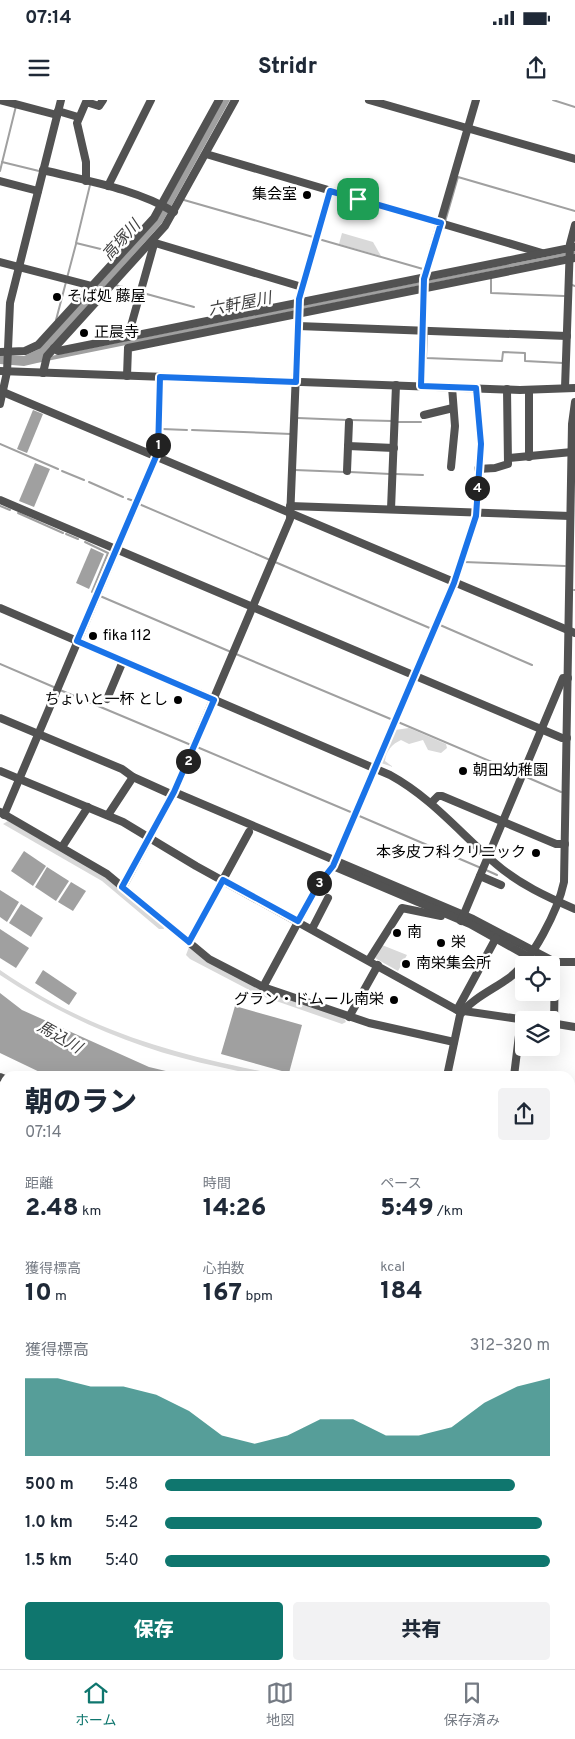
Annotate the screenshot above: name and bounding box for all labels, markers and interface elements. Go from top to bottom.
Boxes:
text: 07:14 [25,6,72,30]
icon: menu [25,54,53,82]
text: Stridr [258,54,317,81]
icon: share [522,54,550,82]
pin [337,178,379,220]
icon: arrive [344,185,372,213]
place label: 集会室 [252,186,297,205]
marker: 集会室 [301,189,313,201]
water label: 高塚川 [99,215,147,266]
place label: そば処 藤屋 [67,288,146,307]
water label: 六軒屋川 [207,289,275,321]
marker: そば処 藤屋 [51,291,63,303]
place label: 正晨寺 [94,324,139,343]
marker: 正晨寺 [78,327,90,339]
pin: 1 [146,432,170,458]
text: 1 [156,437,161,454]
pin: 4 [464,476,490,500]
text: 4 [473,480,482,497]
place label: fika 112 [103,627,151,646]
marker: fika 112 [87,630,99,642]
place label: ちょいと一杯 とし [44,691,168,710]
marker: ちょいと一杯 とし [172,694,184,706]
pin: 2 [176,748,200,774]
text: 2 [184,753,193,770]
place label: 朝田幼稚園 [473,762,548,781]
marker: 朝田幼稚園 [457,765,469,777]
place label: 本多皮フ科クリニック [376,844,526,863]
marker: 本多皮フ科クリニック [530,847,542,859]
pin: 3 [306,870,332,896]
text: 3 [315,875,324,892]
place label: 南 [407,924,422,943]
marker: 南 [391,927,403,939]
place label: 栄 [451,934,466,953]
marker: 栄 [435,937,447,949]
place label: 南栄集会所 [416,955,491,974]
map controls [515,956,560,1056]
button: locate [515,956,560,1001]
marker: 南栄集会所 [400,958,412,970]
place label: グラン・ドムール南栄 [234,991,384,1010]
marker: グラン・ドムール南栄 [388,994,400,1006]
button: layers [515,1011,560,1056]
water label: 馬込川 [33,1017,87,1060]
text: 朝のラン [25,1086,137,1122]
button: share [498,1088,550,1140]
text: 07:14 [25,1123,62,1143]
text: 距離 [25,1176,53,1193]
text: 時間 [203,1176,231,1193]
text: ペース [380,1176,422,1193]
text: 2.48 [25,1193,79,1225]
text: 14:26 [203,1193,266,1225]
text: 5:49 [380,1193,434,1225]
text: km [79,1203,101,1220]
text: /km [434,1203,463,1220]
text: kcal [380,1259,405,1276]
text: 獲得標高 [25,1261,81,1278]
text: 心拍数 [203,1261,245,1278]
text: 184 [380,1276,423,1308]
text: 10 [25,1278,52,1310]
text: 167 [203,1278,242,1310]
text: m [52,1288,67,1305]
text: bpm [242,1288,273,1305]
text: 312–320 m [470,1336,550,1356]
text: 獲得標高 [25,1341,89,1361]
text: 500 m [25,1475,74,1495]
text: 5:48 [105,1475,138,1495]
text: 1.0 km [25,1513,73,1533]
text: 5:42 [105,1513,138,1533]
text: 1.5 km [25,1551,72,1571]
text: 5:40 [105,1551,139,1571]
button: 保存 [25,1602,283,1660]
button: 共有 [293,1602,550,1660]
tab: ホーム [75,1679,116,1730]
tab: 地図 [266,1679,294,1730]
tab: 保存済み [444,1679,500,1730]

